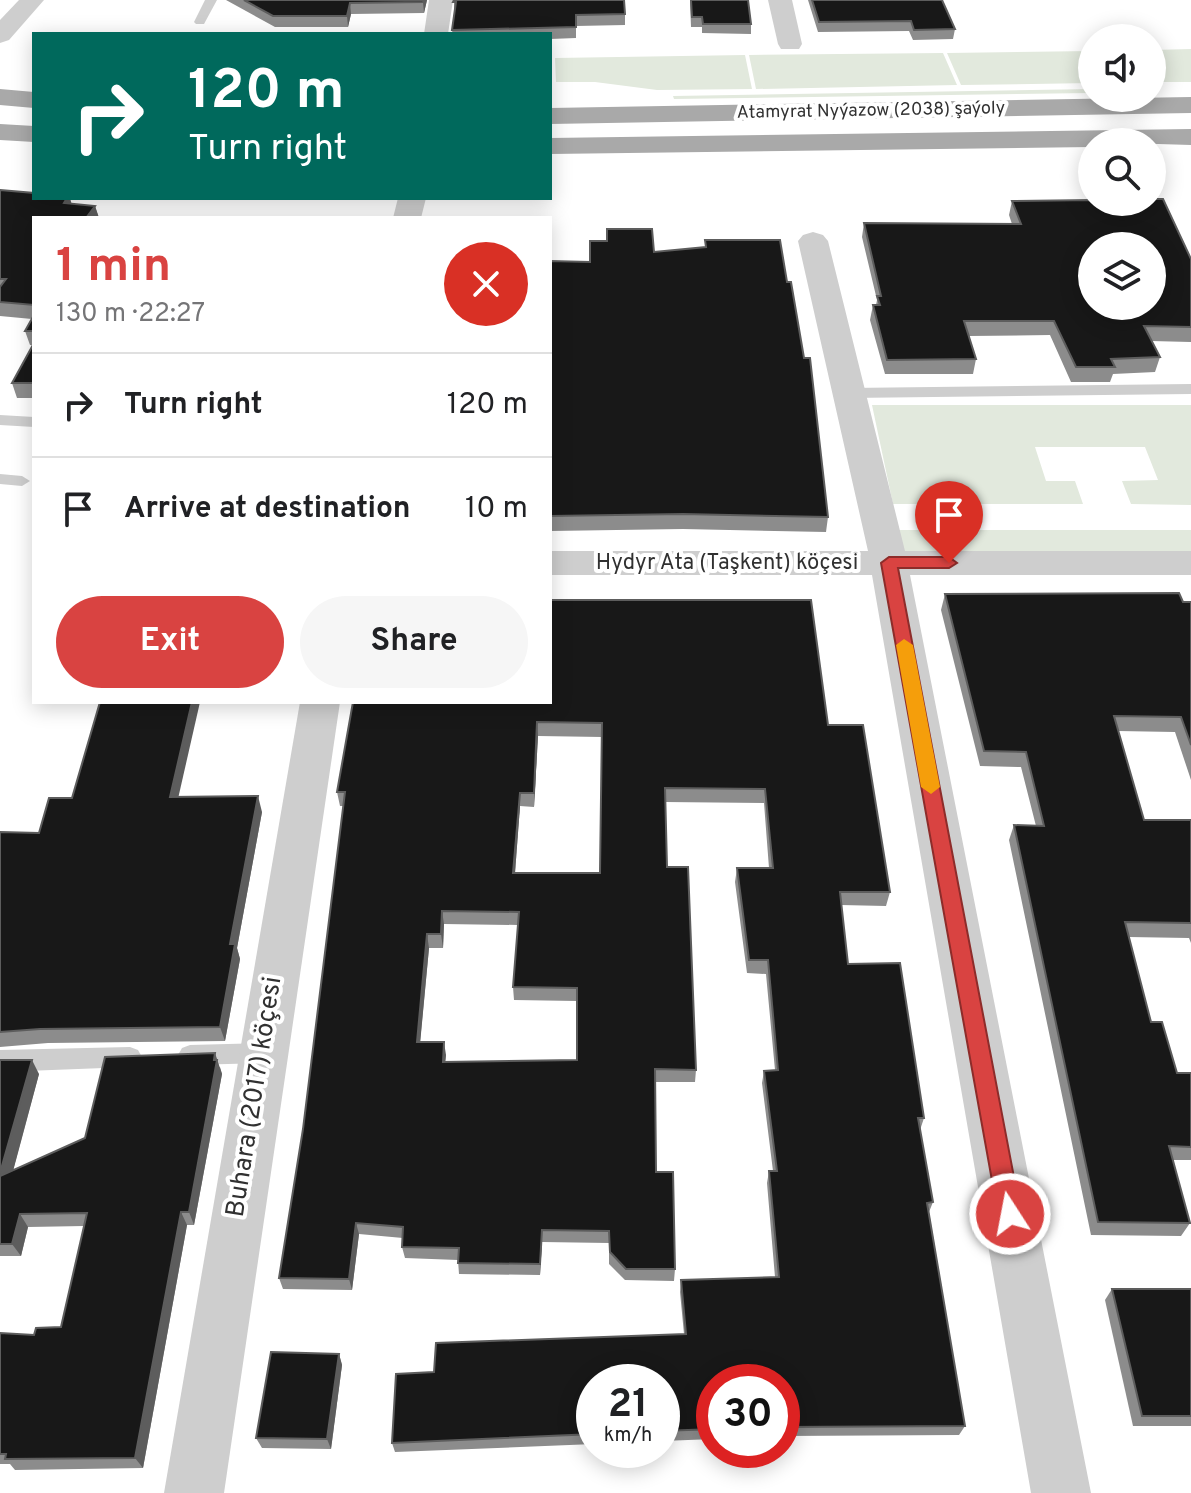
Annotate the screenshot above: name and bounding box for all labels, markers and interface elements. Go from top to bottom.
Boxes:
map controls [1078,24,1166,320]
button: sound [1078,24,1166,112]
text: 120 m [188,58,345,128]
icon: right [56,64,160,168]
street label: Atamyrat Nyýazow (2038) şaýoly [737,97,1005,125]
text: Turn right [188,127,347,173]
button: search [1078,128,1166,216]
button: layers [1078,232,1166,320]
text: 1 min [56,238,171,298]
button: close [444,242,528,326]
text: 130 m · 22:27 [56,298,205,331]
icon: right [56,383,100,427]
text: Turn right [124,387,262,424]
text: 120 m [447,387,528,424]
pin [915,481,983,563]
icon: arrive [56,487,100,531]
text: Arrive at destination [124,491,410,528]
text: 10 m [465,491,528,528]
icon: arrive [927,493,971,537]
street label: Hydyr Ata (Taşkent) köçesi [596,550,858,577]
button: Exit [56,596,284,688]
button: Share [300,596,528,688]
street label: Buhara (2017) köçesi [220,974,290,1220]
position arrow [968,1172,1052,1256]
speed limit sign: 30 [696,1364,800,1468]
text: 21 [608,1381,648,1431]
text: km/h [604,1423,652,1449]

